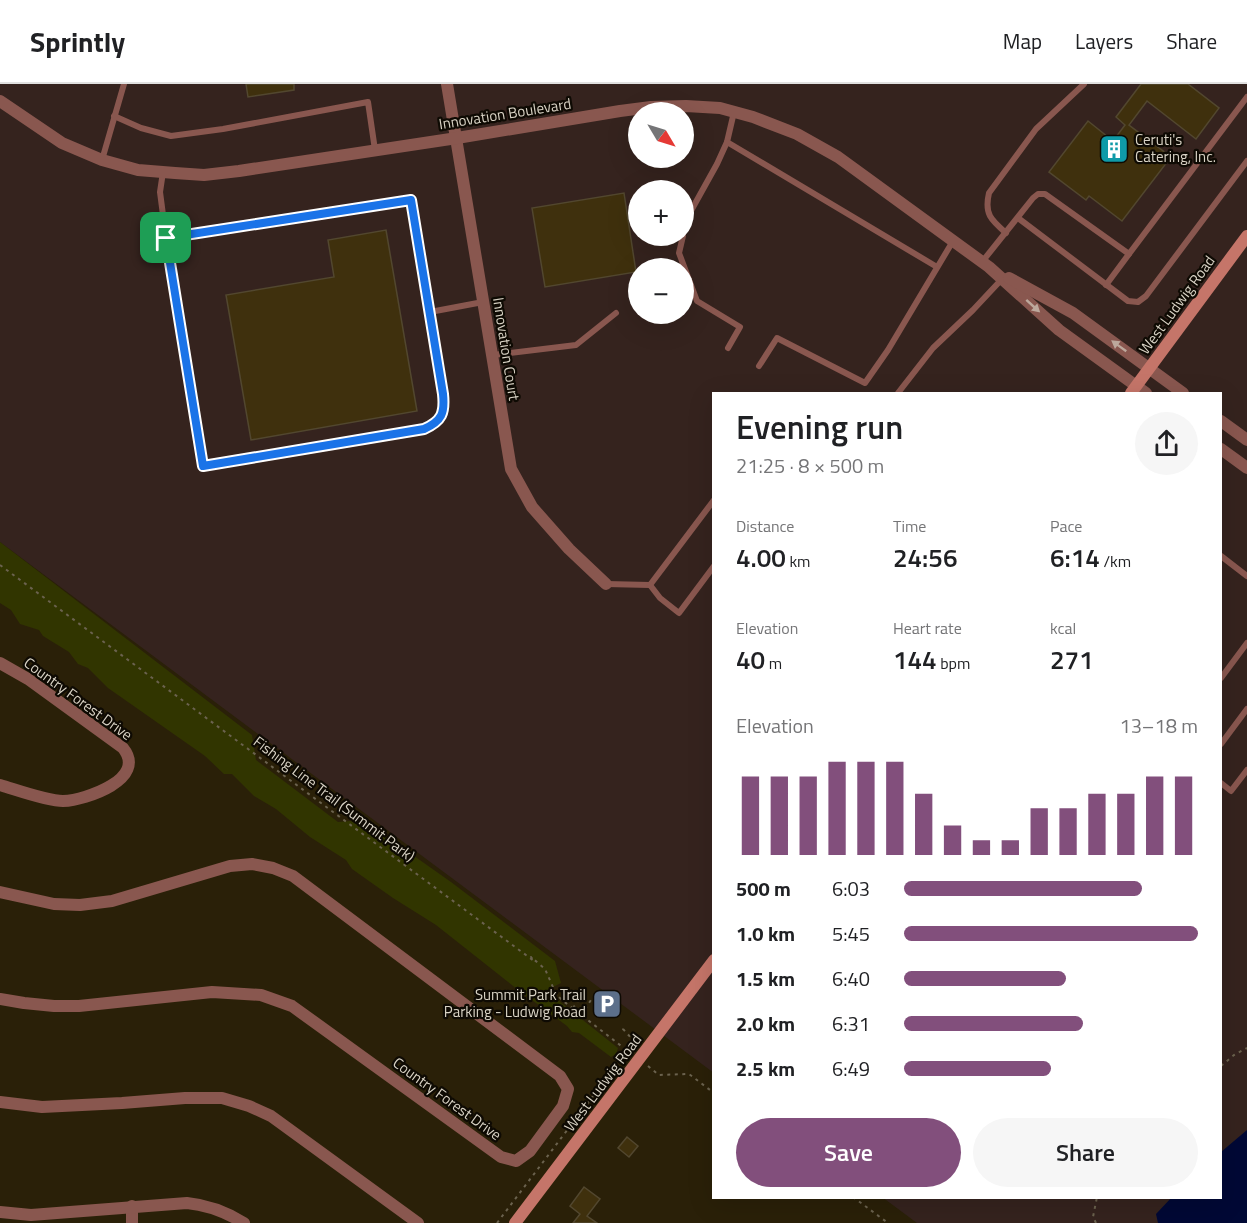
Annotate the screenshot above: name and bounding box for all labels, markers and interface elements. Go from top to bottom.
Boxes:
text: Sprintly [30,20,125,63]
text: Map [1003,25,1042,57]
text: Layers [1075,25,1133,57]
text: Share [1166,25,1217,57]
street label: Innovation Boulevard [437,92,573,135]
north arrow [628,102,694,168]
map controls [628,102,694,324]
place label: Ceruti's Catering, Inc. [1135,128,1216,168]
building icon: Ceruti's Catering, Inc. [1098,133,1130,165]
button: + [628,180,694,246]
pin [140,212,191,263]
icon: arrive [149,221,182,254]
street label: West Ludwig Road [1133,250,1220,359]
button: − [628,258,694,324]
street label: Innovation Court [487,296,526,403]
one-way arrow [1025,299,1040,313]
one-way arrow [1111,341,1127,352]
text: Evening run [736,402,903,452]
button: share [1135,412,1198,475]
text: 21:25 · 8 × 500 m [736,450,884,481]
text: Distance [736,514,794,538]
text: Time [893,514,926,538]
text: Pace [1050,514,1082,538]
text: 4.00 [736,538,786,577]
text: 24:56 [893,538,957,577]
text: 6:14 [1050,538,1100,577]
text: km [786,549,810,573]
text: /km [1100,549,1131,573]
text: Elevation [736,616,798,640]
text: Heart rate [893,616,962,640]
text: kcal [1050,616,1076,640]
text: 40 [736,640,765,679]
text: 144 [893,640,937,679]
text: 271 [1050,640,1094,679]
street label: Country Forest Drive [19,651,137,746]
text: m [765,651,782,675]
text: bpm [937,651,970,675]
text: Elevation [736,710,814,741]
text: 13–18 m [1119,710,1198,741]
street label: Fishing Line Trail (Summit Park) [249,730,420,867]
text: 500 m [736,873,791,904]
text: 6:03 [832,873,870,904]
text: 1.0 km [736,918,795,949]
text: 5:45 [832,918,870,949]
text: 1.5 km [736,963,795,994]
text: 6:40 [832,963,870,994]
place label: Summit Park Trail Parking - Ludwig Road [444,983,586,1023]
parking icon: Summit Park Trail Parking - Ludwig Road [591,988,623,1020]
text: 2.0 km [736,1008,795,1039]
text: 6:31 [832,1008,870,1039]
street label: West Ludwig Road [558,1029,647,1136]
street label: Country Forest Drive [388,1051,506,1146]
text: 2.5 km [736,1053,795,1084]
text: 6:49 [832,1053,870,1084]
button: Save [736,1118,961,1187]
button: Share [973,1118,1198,1187]

